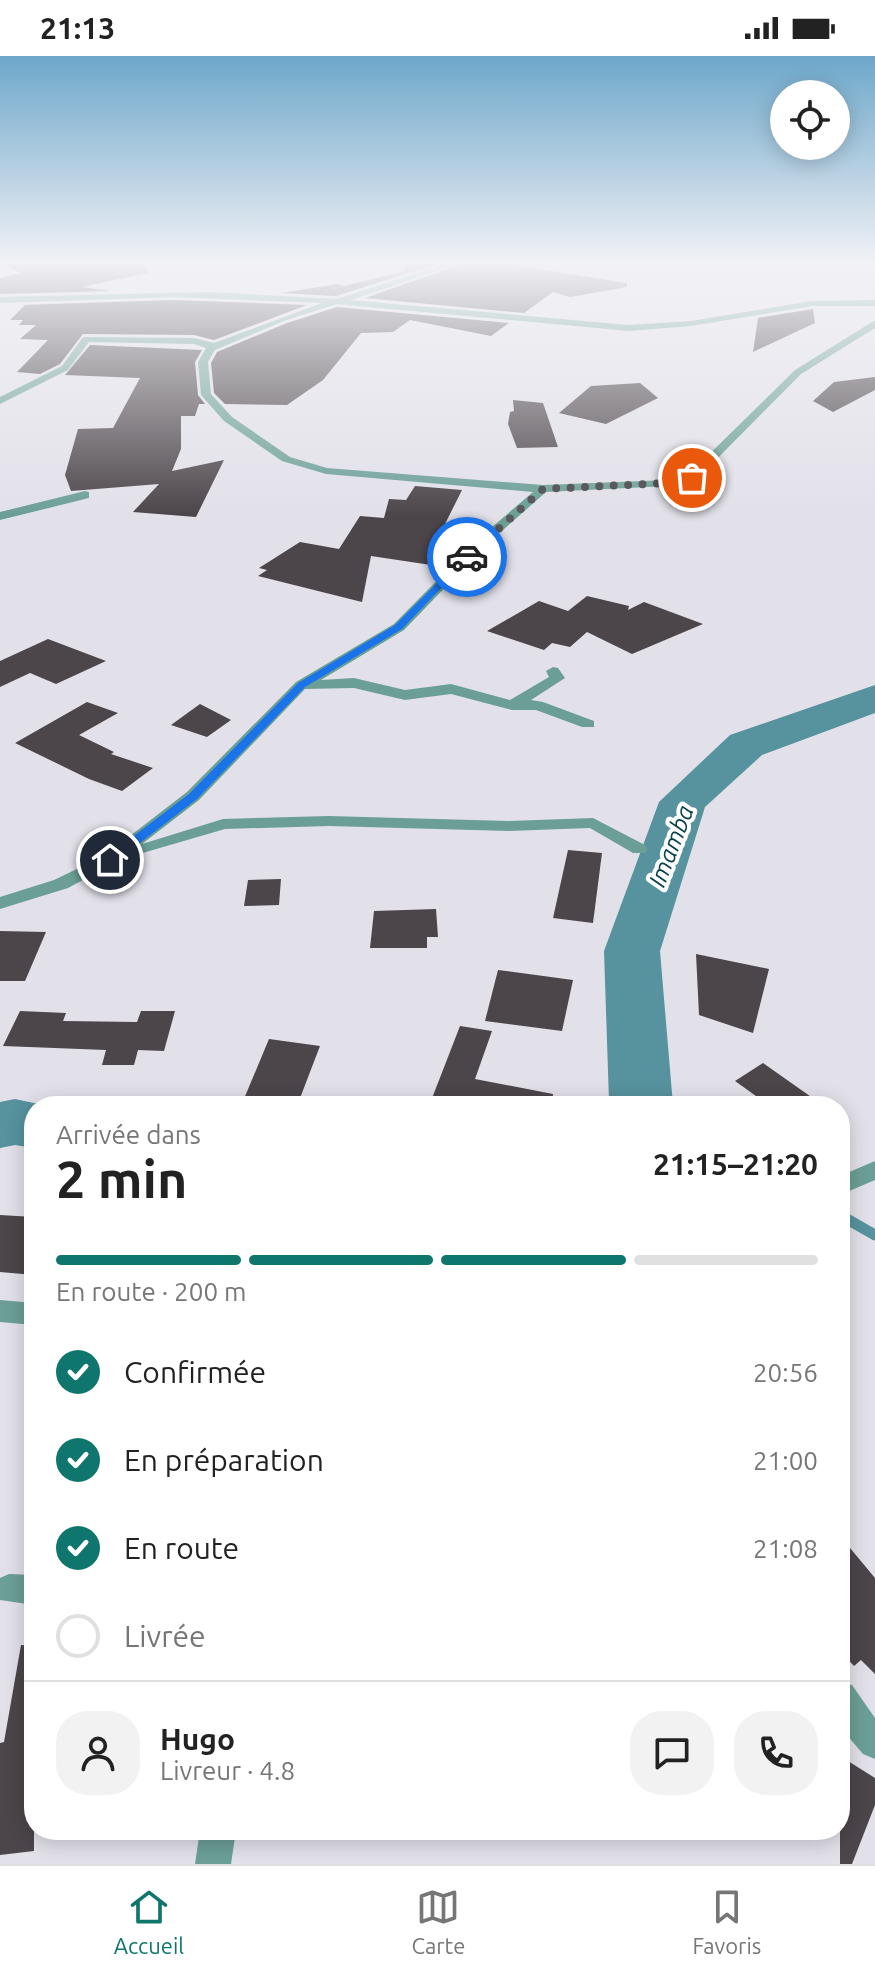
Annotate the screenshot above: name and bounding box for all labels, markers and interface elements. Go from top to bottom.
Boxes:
text: 21:13 [40,11,115,45]
map controls [770,80,850,160]
button: locate [770,80,850,160]
pin [658,444,726,512]
icon: bag [670,456,714,500]
courier [427,517,507,597]
icon: car [445,535,489,579]
water label: Imamba [643,801,699,891]
pin [76,826,144,894]
icon: home [88,838,132,882]
text: Arrivée dans [56,1120,201,1149]
text: 21:15–21:20 [653,1147,818,1181]
text: 2 min [56,1150,187,1208]
text: En route · 200 m [56,1277,246,1306]
icon: check [56,1350,100,1394]
text: Confirmée [124,1355,266,1389]
text: 20:56 [753,1358,818,1387]
icon: check [56,1438,100,1482]
text: En préparation [124,1443,324,1477]
text: 21:00 [753,1446,818,1475]
icon: check [56,1526,100,1570]
text: En route [124,1531,239,1565]
text: 21:08 [753,1534,818,1563]
text: Livrée [124,1619,206,1653]
button: person [56,1711,140,1795]
button: chat [630,1711,714,1795]
button: phone [734,1711,818,1795]
text: Hugo [160,1722,235,1756]
text: Livreur · 4.8 [160,1756,295,1785]
tab: Accueil [114,1885,184,1958]
tab: Carte [411,1885,465,1958]
tab: Favoris [693,1885,761,1958]

